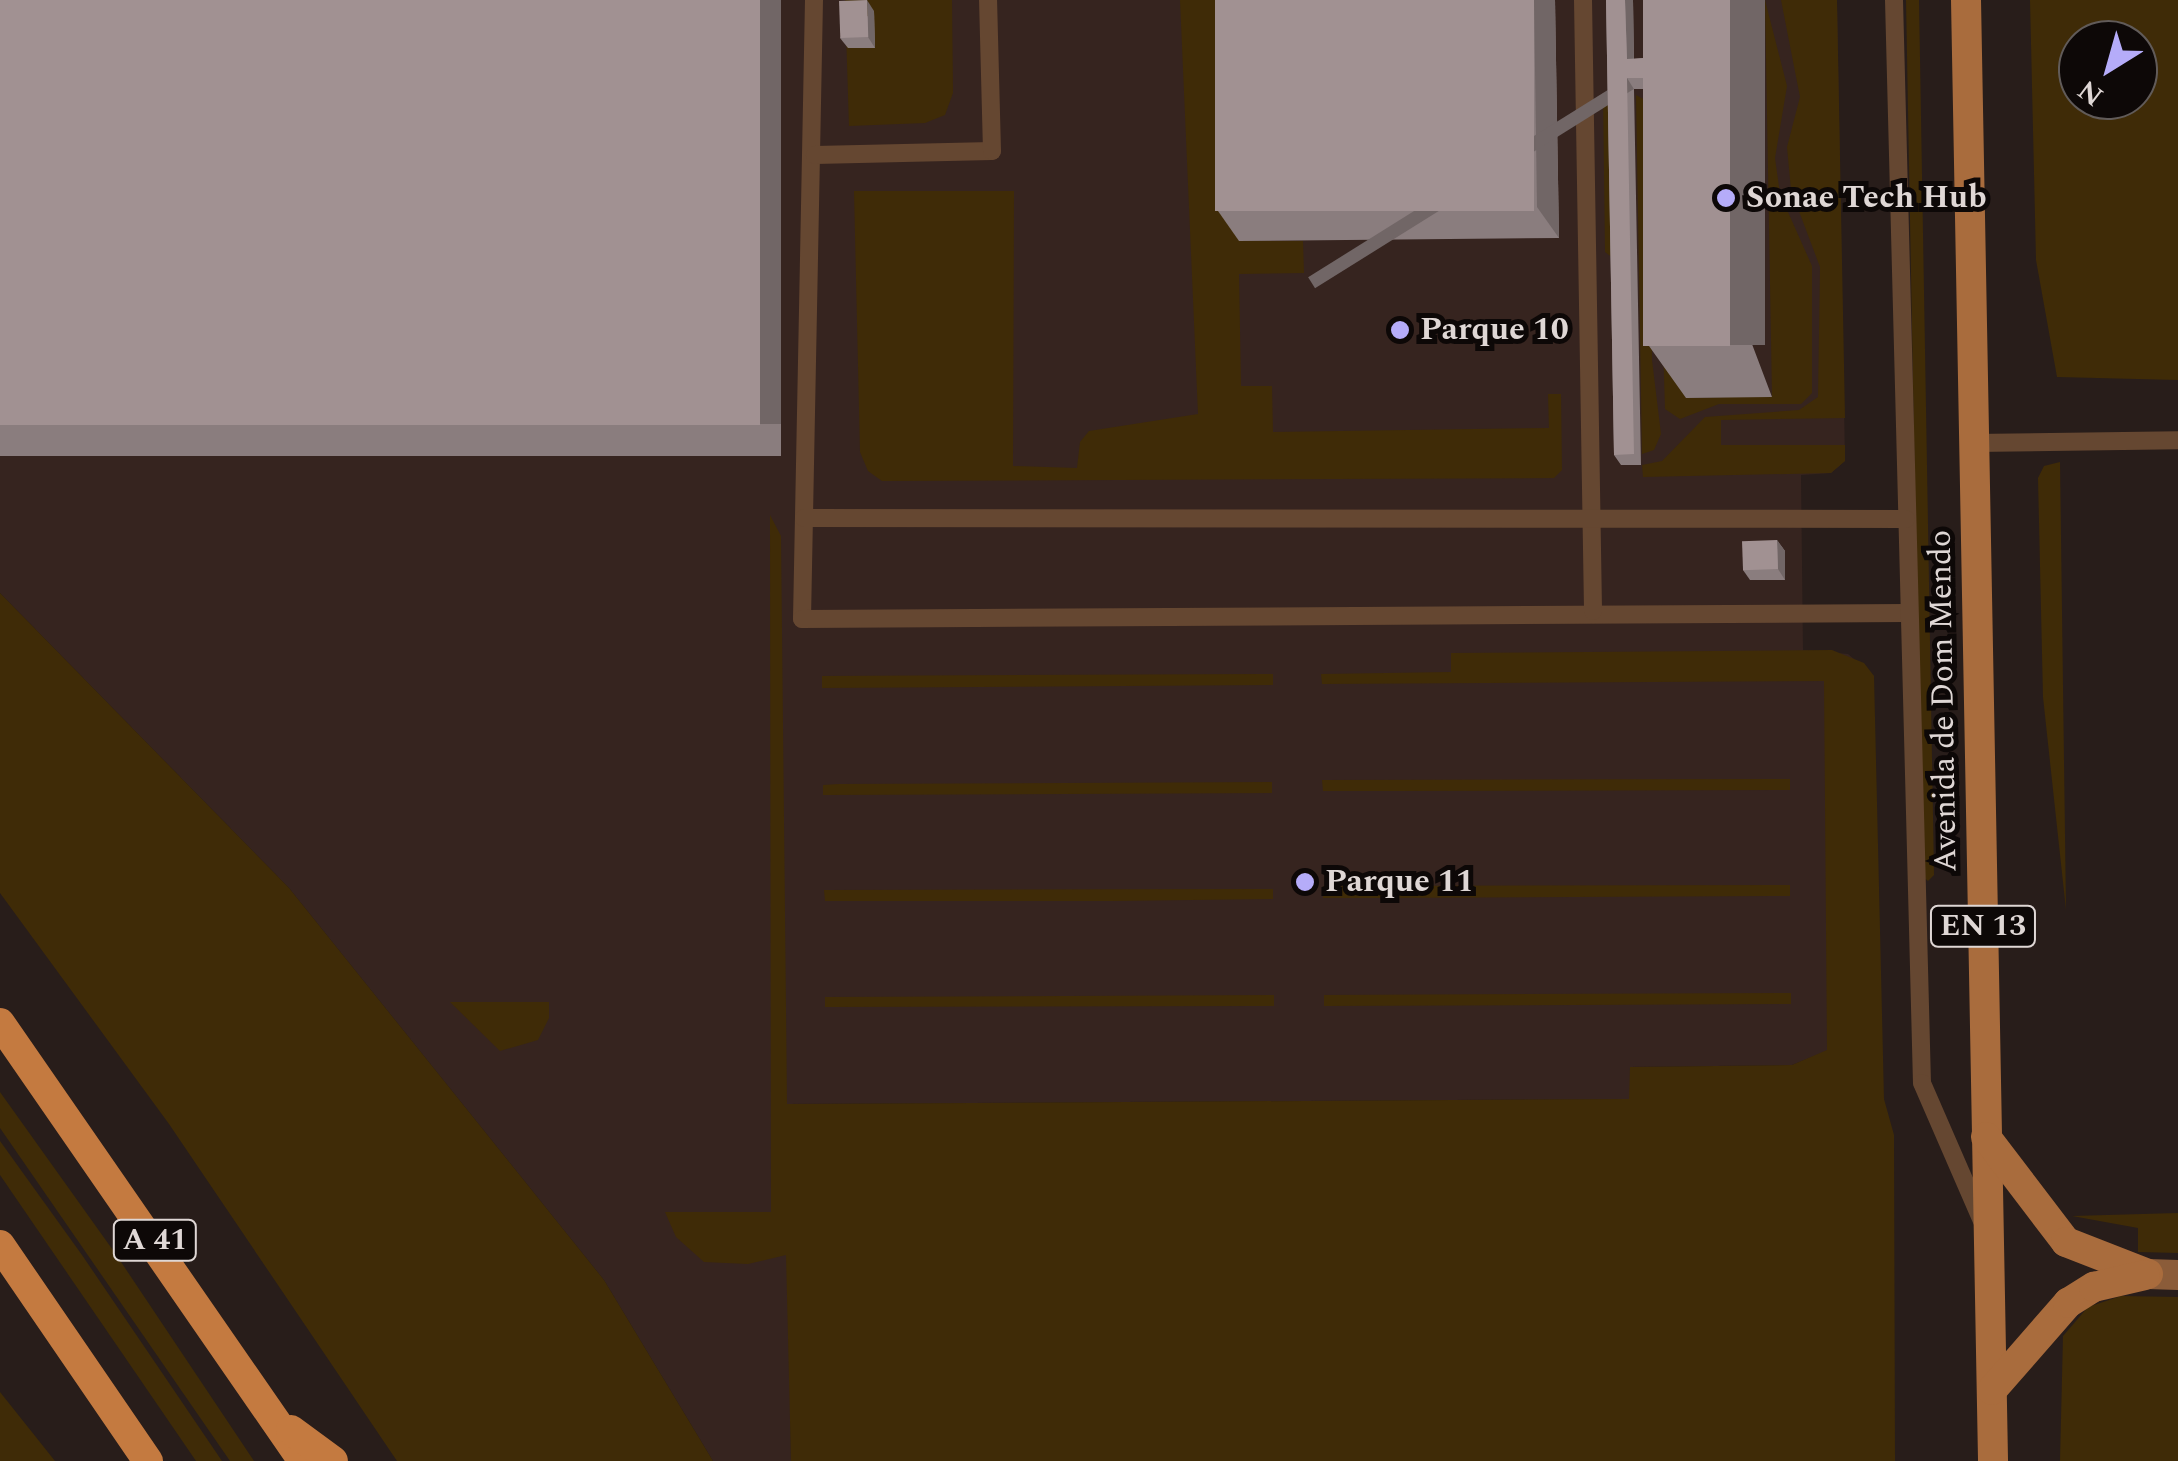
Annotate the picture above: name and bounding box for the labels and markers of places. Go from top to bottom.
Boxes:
place label: Sonae Tech Hub [1746,179,1987,217]
marker: Sonae Tech Hub [1715,187,1737,209]
place label: Parque 10 [1420,311,1569,349]
marker: Parque 10 [1389,319,1411,341]
place label: Parque 11 [1325,863,1474,901]
marker: Parque 11 [1294,871,1316,893]

